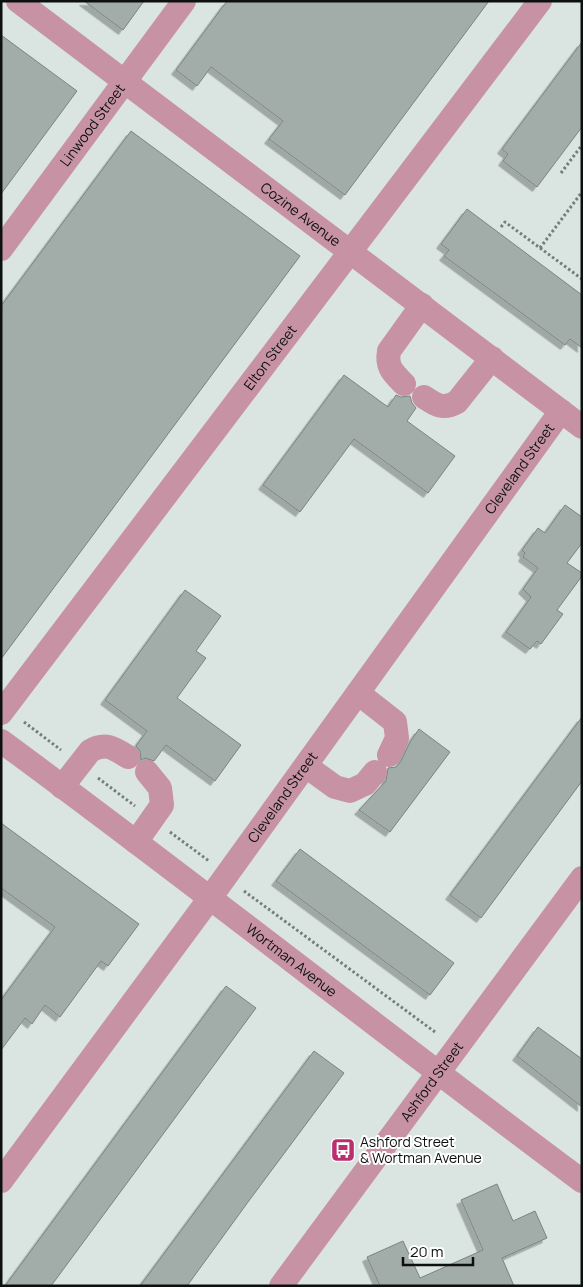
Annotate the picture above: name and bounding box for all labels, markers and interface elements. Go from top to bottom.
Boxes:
street label: Linwood Street [55,79,129,170]
street label: Cozine Avenue [257,177,345,250]
street label: Elton Street [239,320,301,394]
street label: Cleveland Street [480,419,558,518]
street label: Cleveland Street [243,747,322,846]
street label: Wortman Avenue [242,919,341,1001]
street label: Ashford Street [396,1037,467,1125]
place label: Ashford Street & Wortman Avenue [360,1132,482,1167]
bus stop icon: Ashford Street & Wortman Avenue [330,1137,356,1163]
scale bar [403,1234,473,1266]
text: 20 m [410,1241,443,1262]

